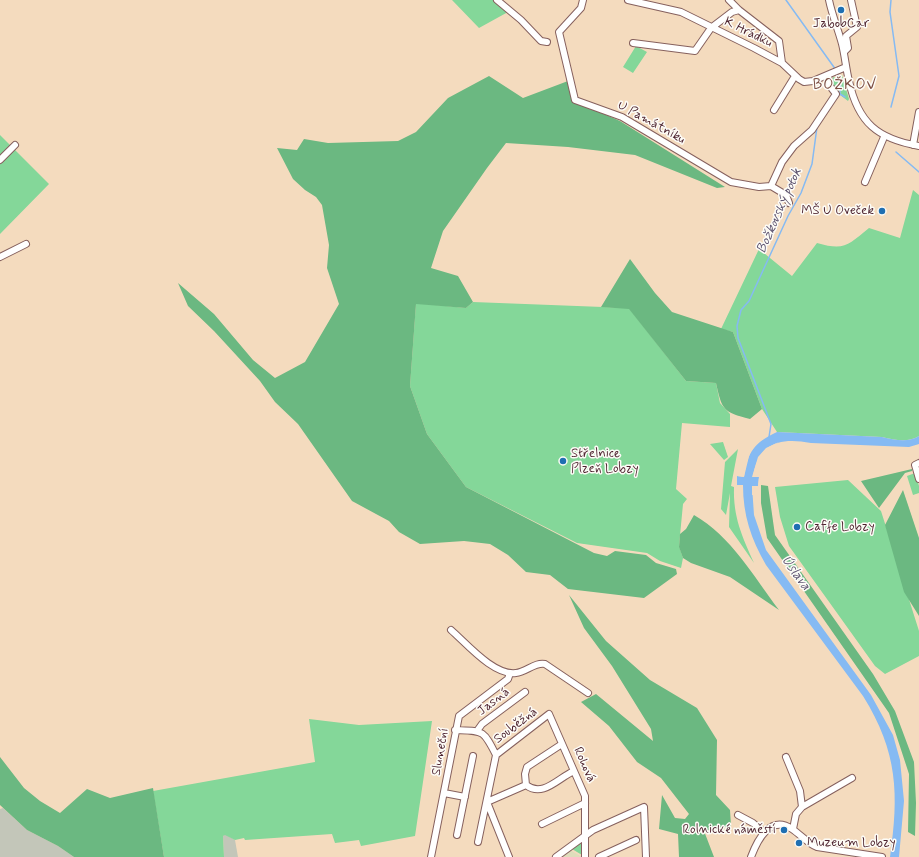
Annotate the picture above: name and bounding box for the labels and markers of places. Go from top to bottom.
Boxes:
marker: JabobCar [836,5,846,15]
place label: JabobCar [813,16,869,32]
place label: MŠ U Oveček [801,203,874,219]
marker: MŠ U Oveček [877,206,887,216]
place label: Střelnice Plzeň Lobzy [571,446,639,477]
marker: Střelnice Plzeň Lobzy [558,456,568,466]
place label: Caffe Lobzy [805,519,875,535]
marker: Caffe Lobzy [792,522,802,532]
place label: Rolnické náměstí [683,822,776,838]
marker: Rolnické náměstí [779,825,789,835]
place label: Muzeum Lobzy [807,835,896,851]
marker: Muzeum Lobzy [794,838,804,848]

